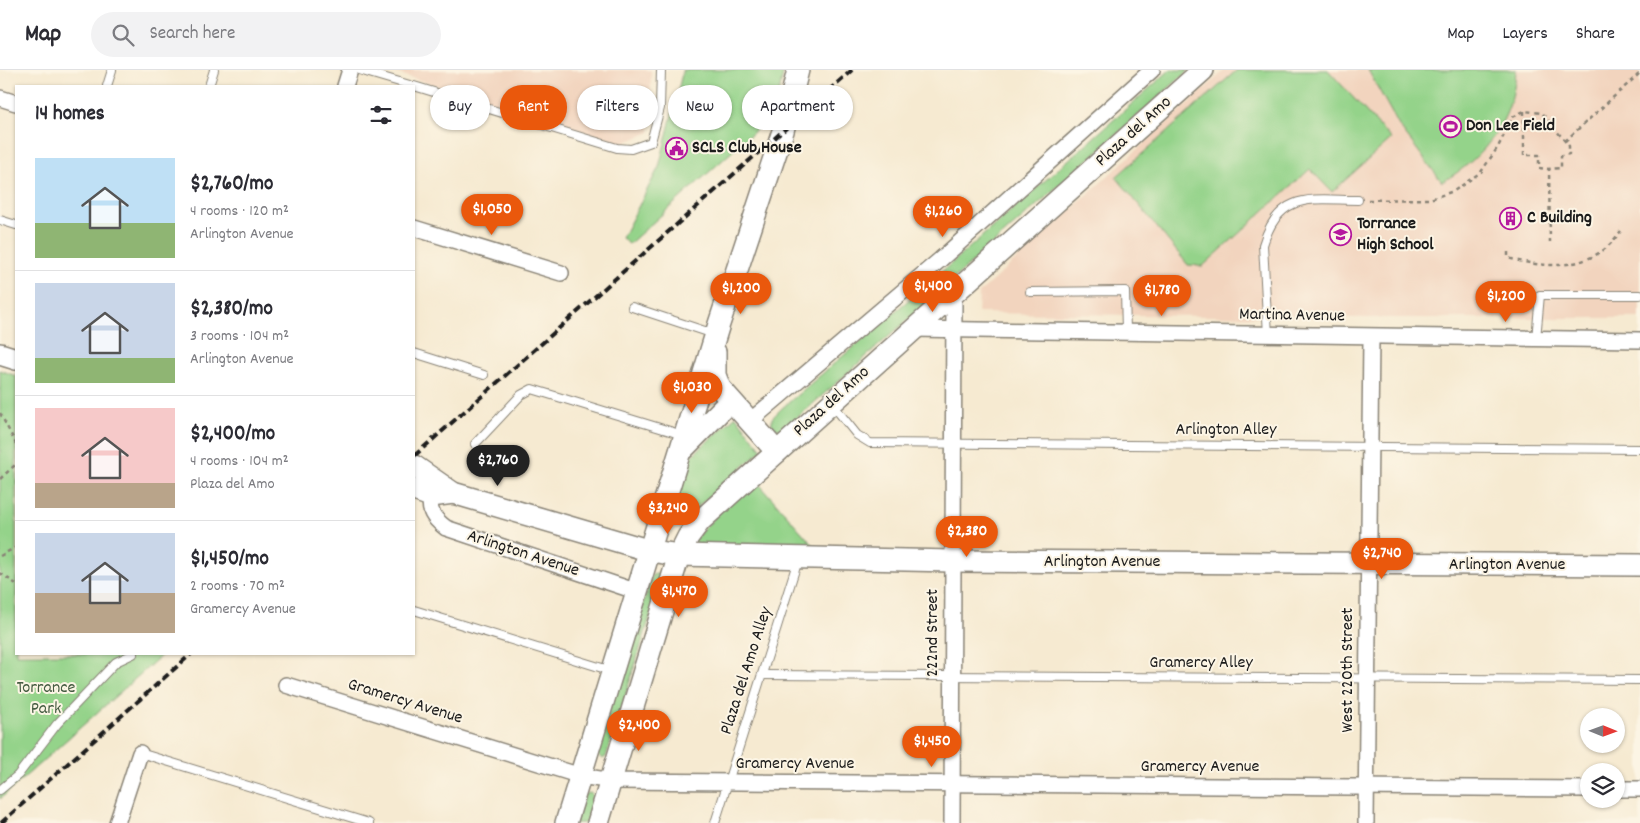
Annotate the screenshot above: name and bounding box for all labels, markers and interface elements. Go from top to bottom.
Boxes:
search box [91,12,441,57]
text: Map [25,18,61,52]
icon: search [109,21,137,49]
text: Search here [149,21,235,48]
text: Map [1447,22,1474,47]
text: Layers [1502,22,1548,47]
text: Share [1576,22,1615,47]
chip: Buy [430,85,490,130]
chip: Rent [500,85,567,130]
chip: Filters [577,85,658,130]
chip: New [668,85,732,130]
chip: Apartment [742,85,853,130]
street label: Plaza del Amo [1090,91,1178,173]
text: 14 homes [35,100,105,130]
icon: filters [367,101,395,129]
sports icon: Don Lee Field [1438,114,1462,138]
place label: Don Lee Field [1466,114,1555,139]
public building icon: SCLS Club House [664,136,688,160]
place label: SCLS Club House [692,136,802,161]
text: $2,760/mo [190,170,273,200]
icon: home [75,178,135,238]
pin: $1,050 [451,194,533,236]
pin: $1,260 [902,196,984,238]
text: $1,050 [472,198,512,221]
text: 4 rooms · 120 m² [190,200,289,223]
text: $1,260 [924,200,962,223]
building icon: C Building [1499,206,1523,230]
place label: C Building [1527,206,1592,231]
place label: Torrance High School [1357,212,1434,258]
school or university icon: Torrance High School [1329,222,1353,246]
text: Arlington Avenue [190,223,294,246]
pin: $1,400 [892,270,974,313]
pin: $1,200 [700,272,782,315]
pin: $1,780 [1121,274,1203,317]
text: $1,400 [914,275,952,298]
text: $1,200 [721,277,761,300]
text: $1,780 [1144,279,1180,302]
pin: $1,200 [1465,280,1547,323]
text: $1,200 [1486,285,1526,308]
text: $2,380/mo [190,295,273,325]
icon: home [75,303,135,363]
street label: Martina Avenue [1239,303,1345,329]
text: 3 rooms · 104 m² [190,325,289,348]
text: Arlington Avenue [190,348,294,371]
street label: Plaza del Amo [788,361,876,443]
pin: $1,030 [651,372,733,414]
text: $1,030 [672,376,712,399]
street label: Arlington Alley [1176,418,1277,443]
text: $2,400/mo [190,420,275,450]
icon: home [75,428,135,488]
pin: $2,760 [457,444,539,487]
text: $2,760 [478,449,518,472]
text: 4 rooms · 104 m² [190,450,289,473]
text: Plaza del Amo [190,473,275,496]
pin: $3,240 [627,492,709,535]
text: $3,240 [648,497,688,520]
pin: $2,380 [926,516,1008,558]
text: $2,380 [947,520,987,543]
street label: Arlington Avenue [464,524,582,584]
pin: $2,740 [1341,538,1423,580]
text: $2,740 [1362,542,1402,565]
text: $1,450/mo [190,545,269,575]
street label: Arlington Avenue [1044,550,1160,575]
icon: home [75,553,135,613]
street label: Arlington Avenue [1449,553,1565,578]
text: 2 rooms · 70 m² [190,575,285,598]
pin: $1,470 [638,576,720,618]
text: $1,470 [661,580,697,603]
street label: 222nd Street [921,589,946,677]
text: Gramercy Avenue [190,598,296,621]
street label: Plaza del Amo Alley [715,603,780,738]
street label: West 220th Street [1336,607,1361,732]
street label: Gramercy Alley [1149,651,1253,676]
street label: Gramercy Avenue [344,673,466,731]
park label: Torrance Park [17,676,76,722]
north arrow [1580,708,1625,752]
map controls [1580,708,1625,808]
pin: $2,400 [598,710,680,752]
text: $2,400 [618,714,660,737]
pin: $1,450 [891,726,973,768]
text: $1,450 [913,730,951,753]
street label: Gramercy Avenue [735,752,855,777]
street label: Gramercy Avenue [1140,755,1260,780]
button: layers [1580,763,1625,808]

